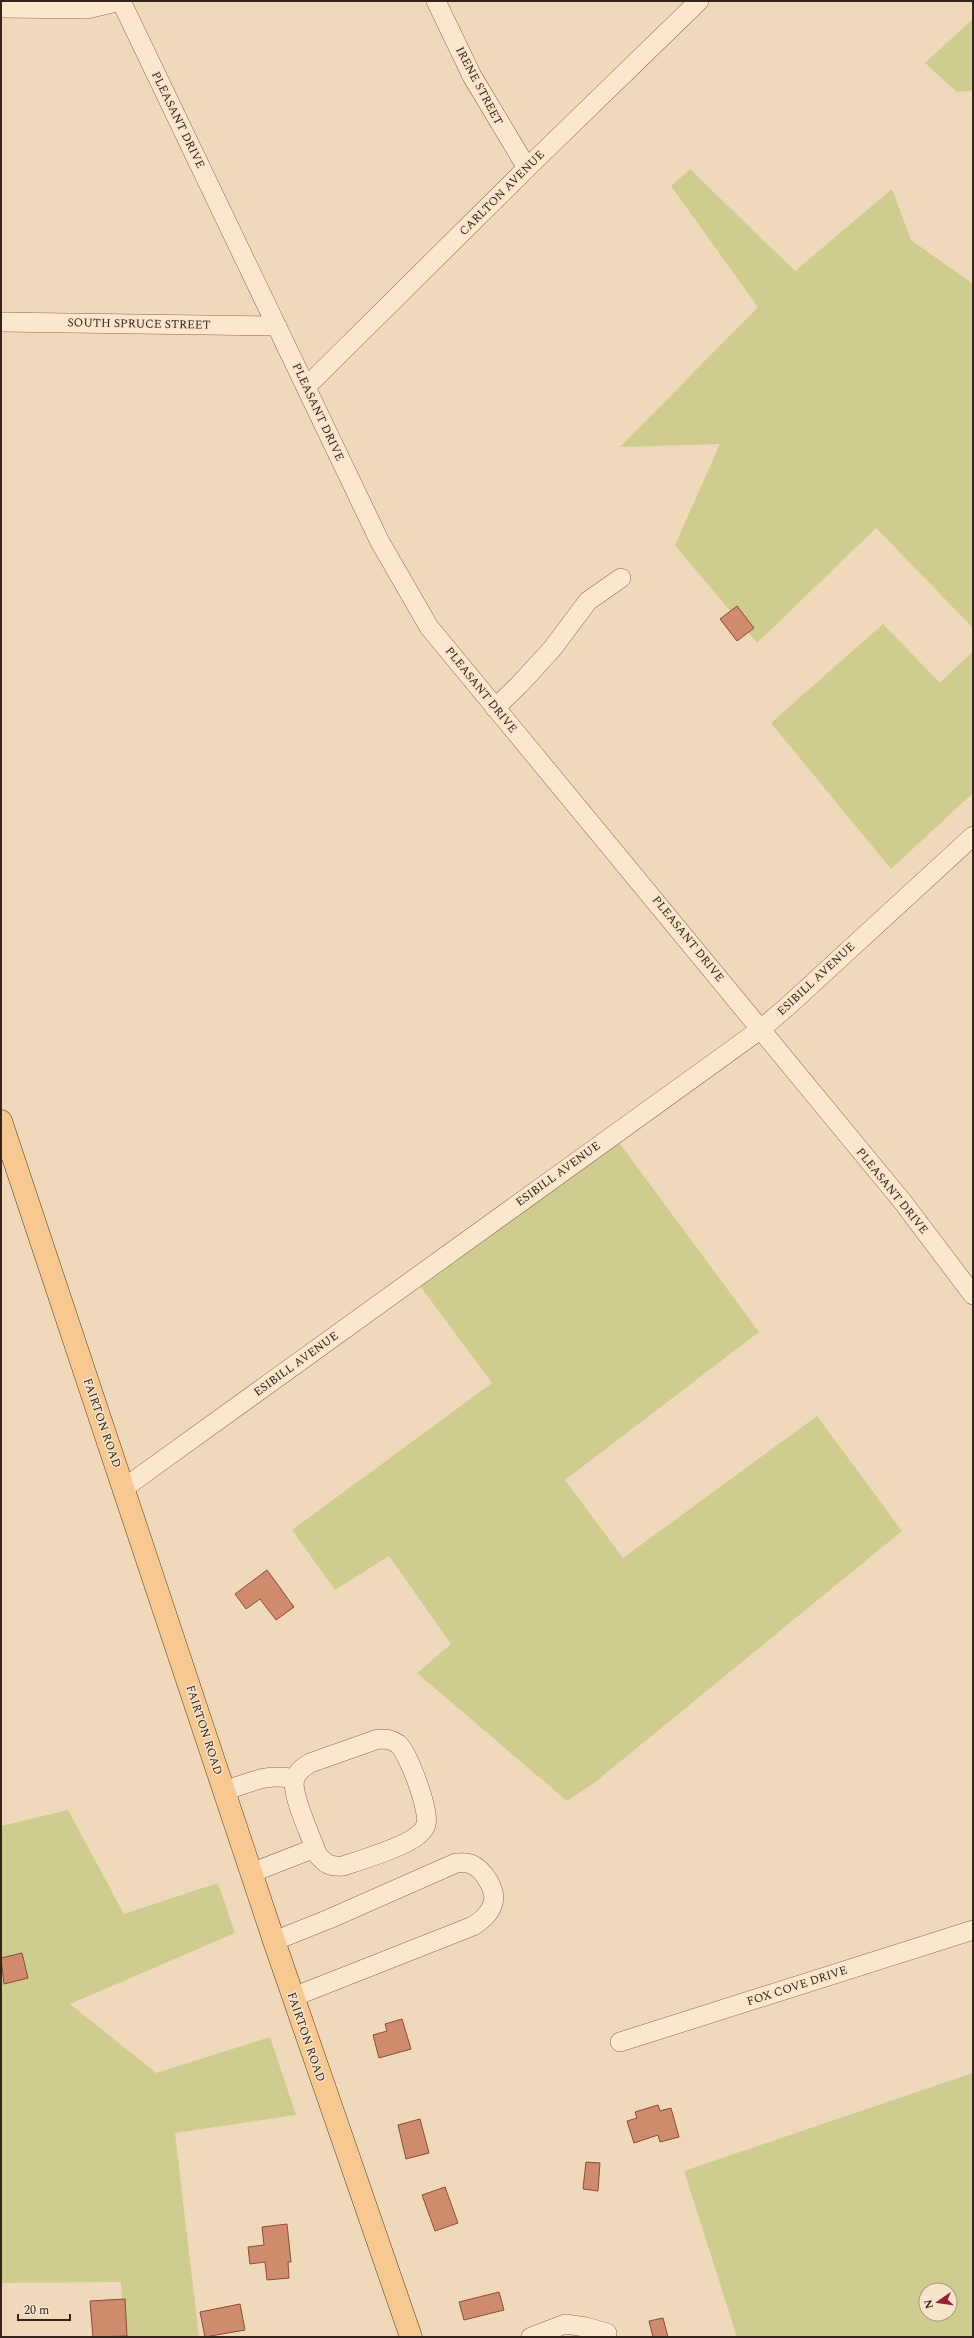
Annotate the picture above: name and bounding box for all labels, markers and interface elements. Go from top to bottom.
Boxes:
street label: IRENE STREET [450,43,508,129]
street label: PLEASANT DRIVE [146,68,210,172]
street label: CARLTON AVENUE [455,146,549,240]
street label: SOUTH SPRUCE STREET [67,313,211,335]
street label: PLEASANT DRIVE [287,360,349,464]
street label: PLEASANT DRIVE [440,643,522,737]
street label: PLEASANT DRIVE [647,892,729,986]
street label: ESIBILL AVENUE [773,938,859,1020]
street label: ESIBILL AVENUE [512,1137,604,1211]
street label: PLEASANT DRIVE [851,1144,933,1238]
street label: ESIBILL AVENUE [250,1327,342,1401]
street label: FAIRTON ROAD [78,1376,126,1470]
street label: FAIRTON ROAD [180,1683,228,1777]
street label: FOX COVE DRIVE [744,1961,850,2011]
street label: FAIRTON ROAD [282,1990,330,2084]
north arrow [918,2282,958,2322]
scale bar [18,2296,70,2322]
text: N [919,2298,938,2310]
text: 20 m [24,2301,49,2320]

